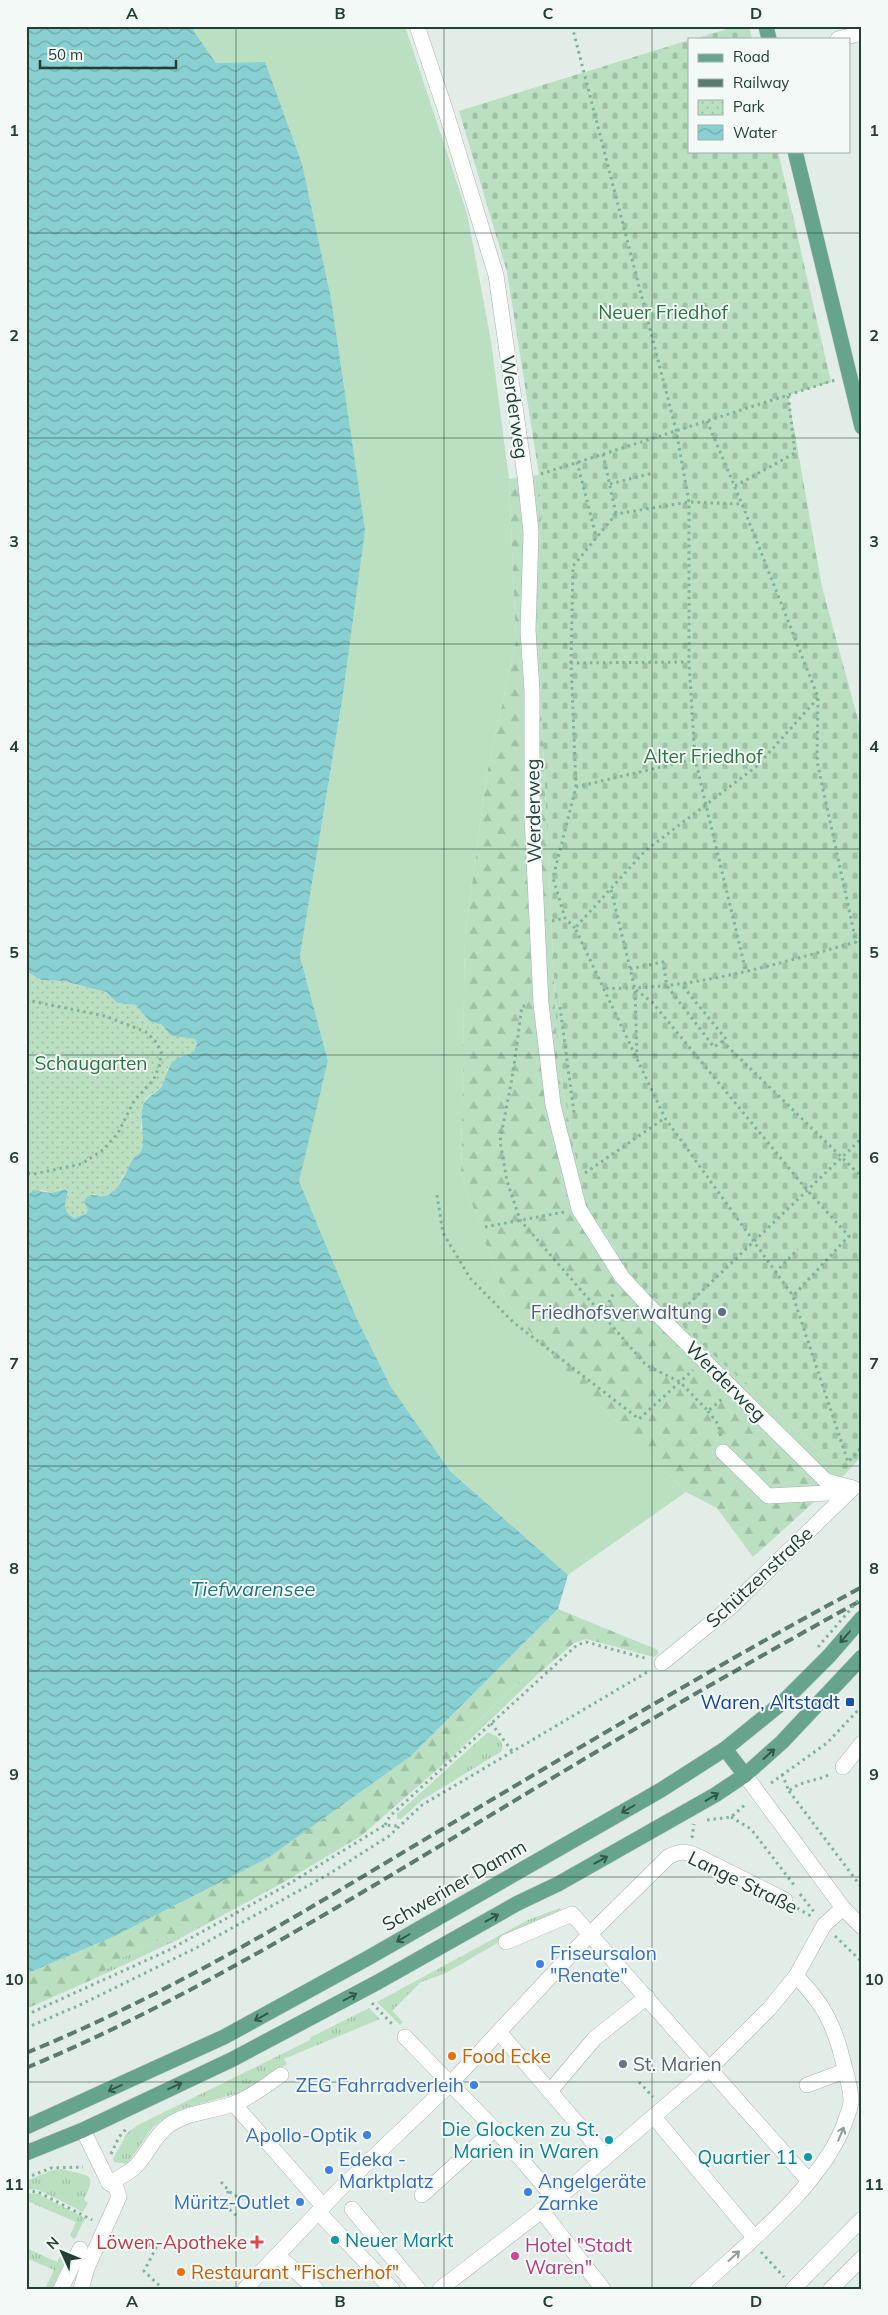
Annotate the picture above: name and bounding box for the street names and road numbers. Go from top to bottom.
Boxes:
street label: Werderweg [496,354,534,460]
street label: Werderweg [520,759,546,863]
street label: Werderweg [681,1336,771,1426]
street label: Schützenstraße [700,1521,818,1633]
street label: Schweriner Damm [378,1834,530,1936]
street label: Lange Straße [684,1845,802,1919]

